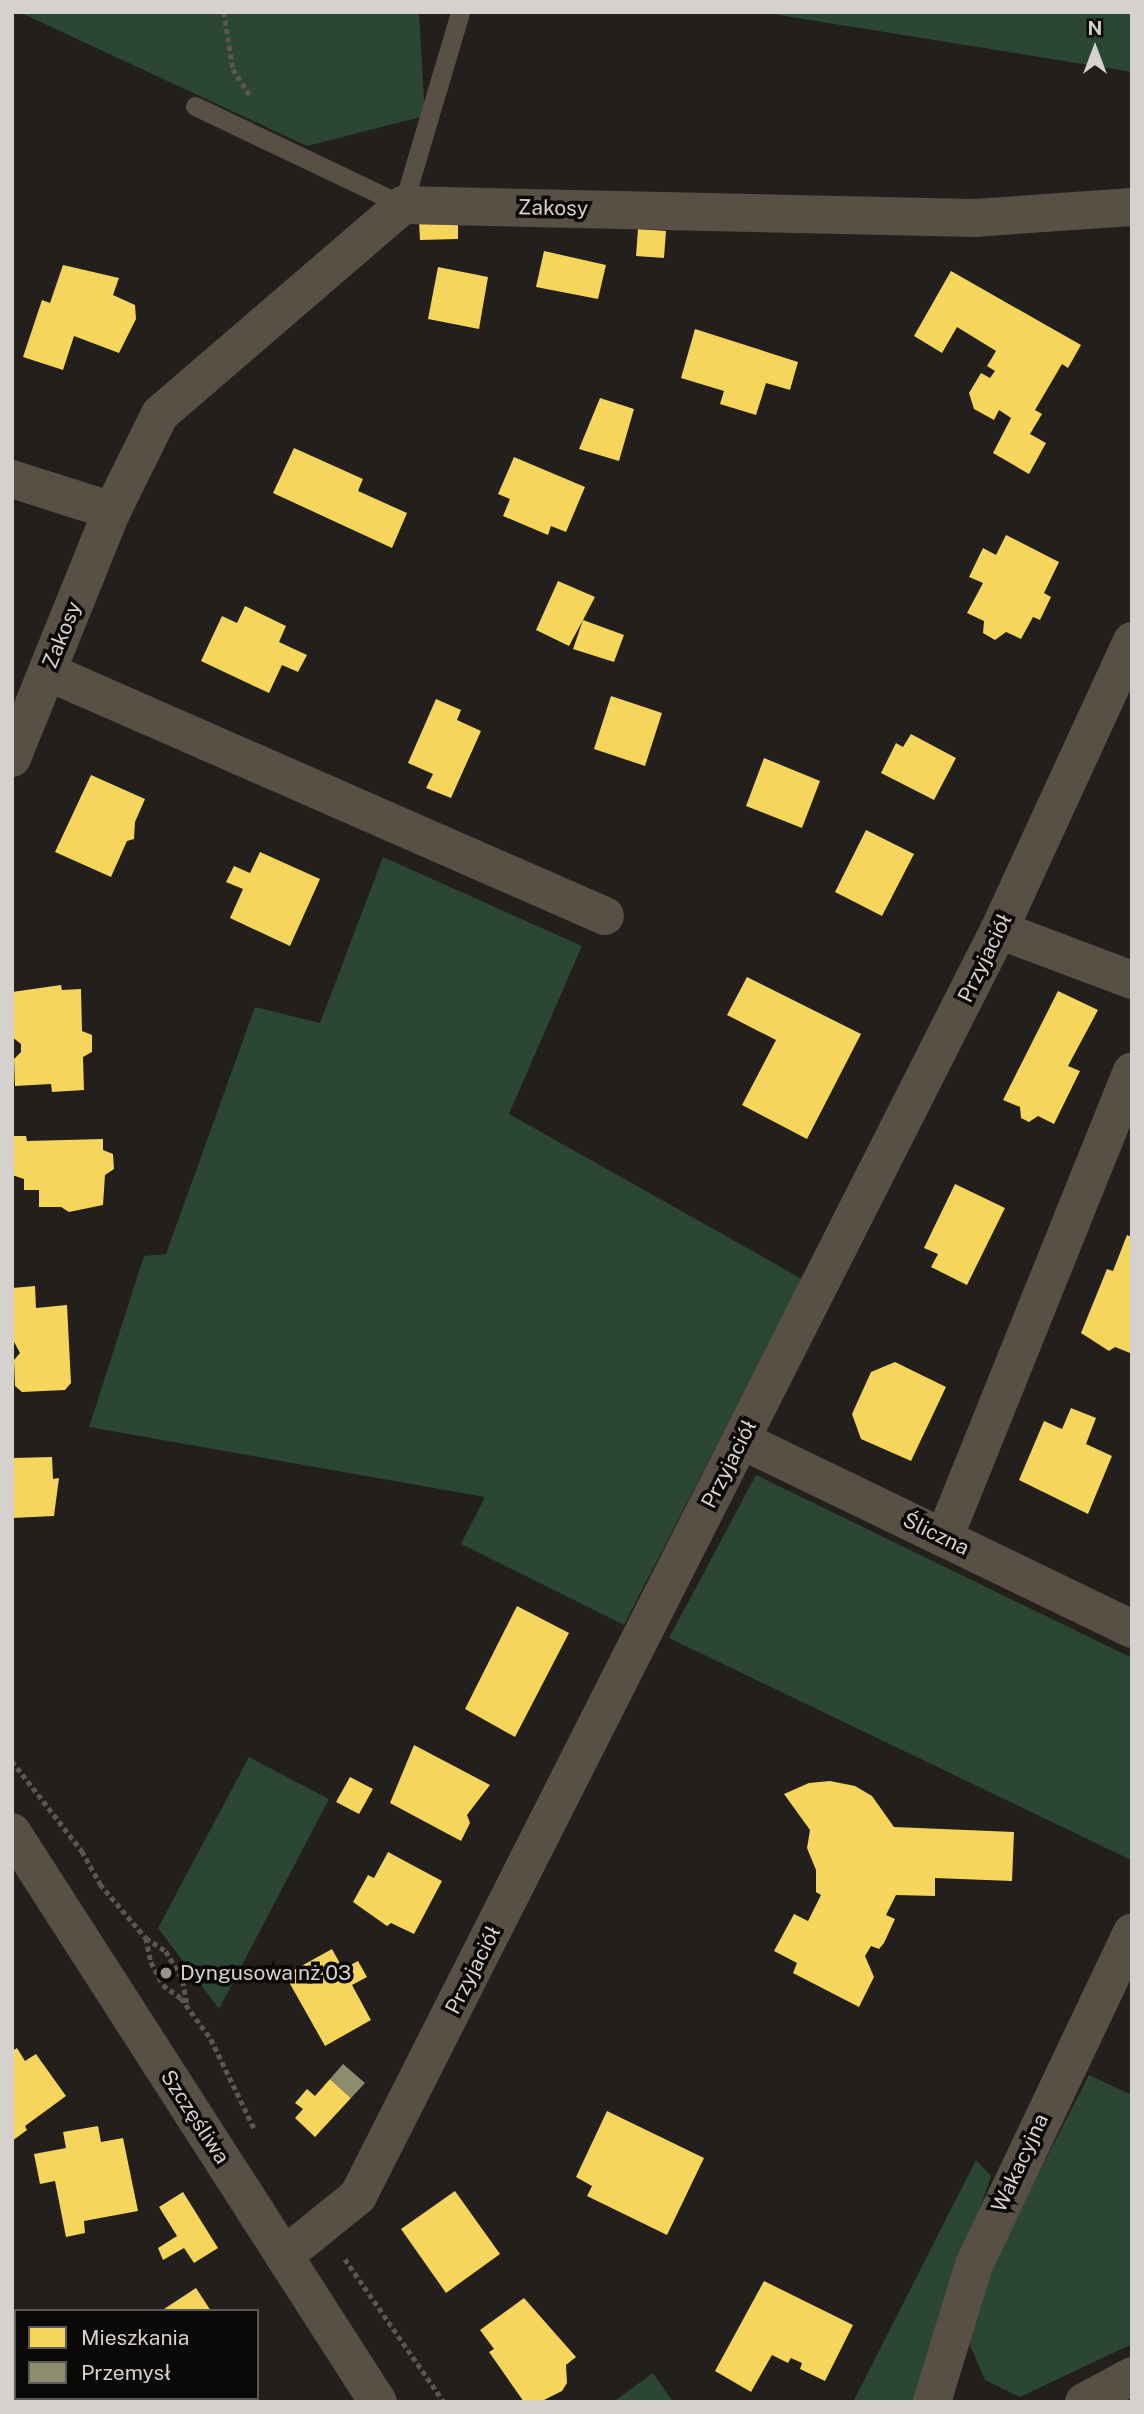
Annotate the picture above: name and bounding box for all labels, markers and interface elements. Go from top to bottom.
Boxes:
north arrow [1060,14,1130,84]
text: N [1088,17,1102,39]
street label: Zakosy [518,195,588,221]
street label: Zakosy [37,598,87,672]
street label: Przyjaciół [953,909,1017,1007]
street label: Przyjaciół [696,1416,762,1512]
street label: Śliczna [899,1507,973,1561]
street label: Przyjaciół [440,1922,506,2018]
place label: Dyngusowa nż 03 [180,1960,351,1986]
marker: Dyngusowa nż 03 [158,1965,174,1981]
street label: Szczęśliwa [155,2065,235,2169]
street label: Wakacyjna [986,2110,1054,2216]
legend [14,2309,259,2400]
text: Mieszkania [81,2325,189,2350]
text: Przemysł [81,2360,172,2385]

